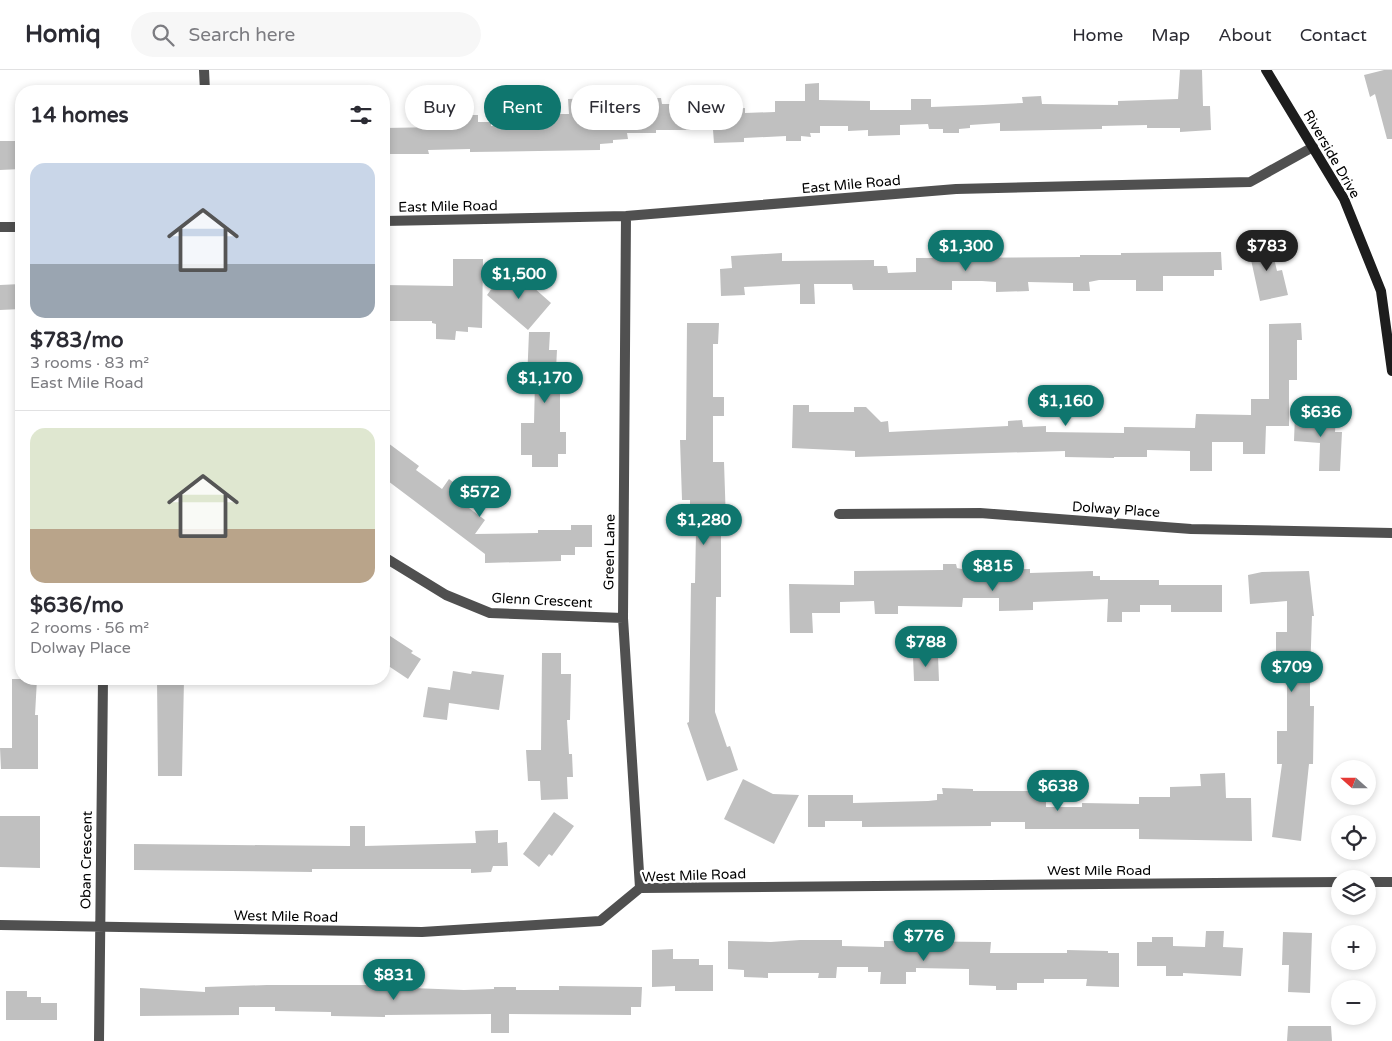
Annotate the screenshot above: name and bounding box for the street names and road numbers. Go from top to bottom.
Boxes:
street label: Riverside Drive [1299,107,1364,201]
street label: East Mile Road [801,172,901,197]
street label: East Mile Road [398,197,498,216]
street label: Dolway Place [1071,498,1161,521]
street label: Green Lane [600,514,619,590]
street label: Glenn Crescent [491,589,594,612]
street label: Oban Crescent [77,810,96,909]
street label: West Mile Road [1047,862,1151,879]
street label: West Mile Road [642,865,746,886]
street label: West Mile Road [234,907,338,926]

